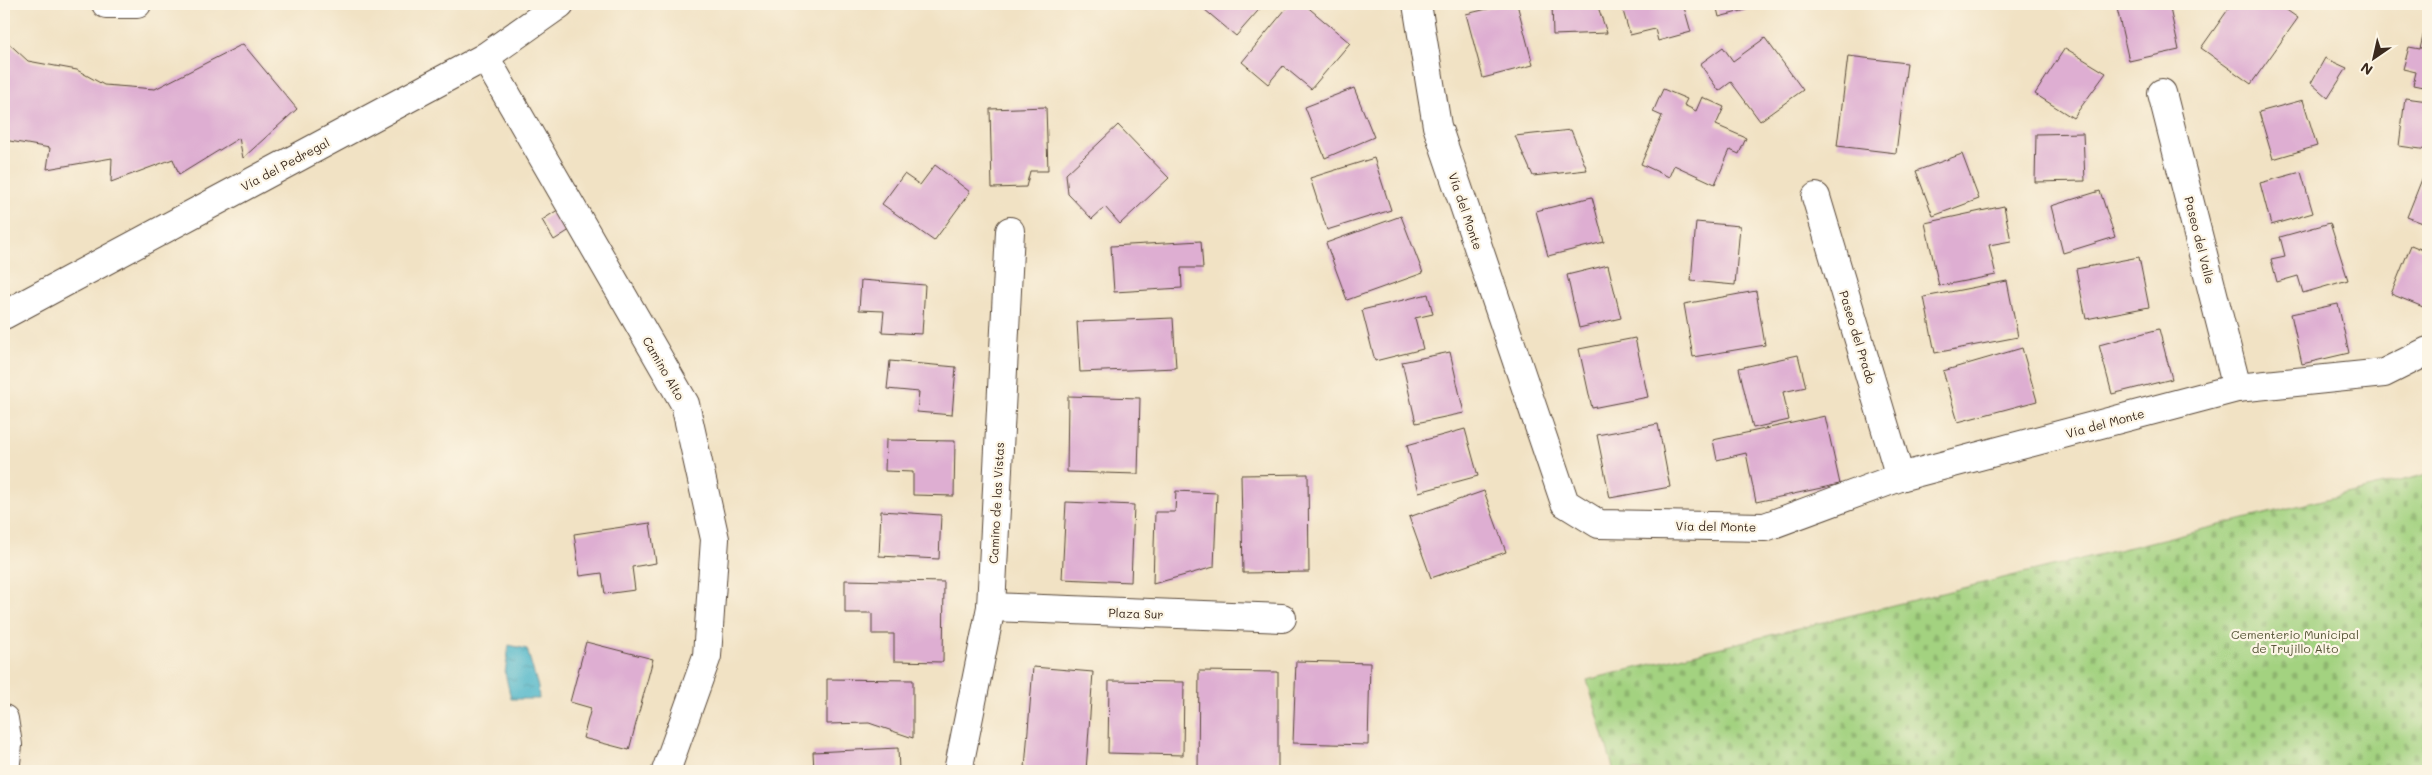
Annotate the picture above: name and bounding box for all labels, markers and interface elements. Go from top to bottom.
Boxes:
north arrow [2350,32,2400,82]
text: N [2357,58,2376,80]
street label: Vía del Pedregal [238,134,332,194]
street label: Vía del Monte [1445,170,1487,252]
street label: Paseo del Valle [2181,195,2219,285]
street label: Paseo del Prado [1836,289,1880,385]
street label: Camino Alto [639,333,689,403]
street label: Vía del Monte [2064,405,2146,441]
street label: Camino de las Vistas [985,442,1007,564]
street label: Vía del Monte [1675,517,1757,535]
street label: Plaza Sur [1108,604,1164,622]
park label: Cementerio Municipal de Trujillo Alto [2231,626,2359,656]

